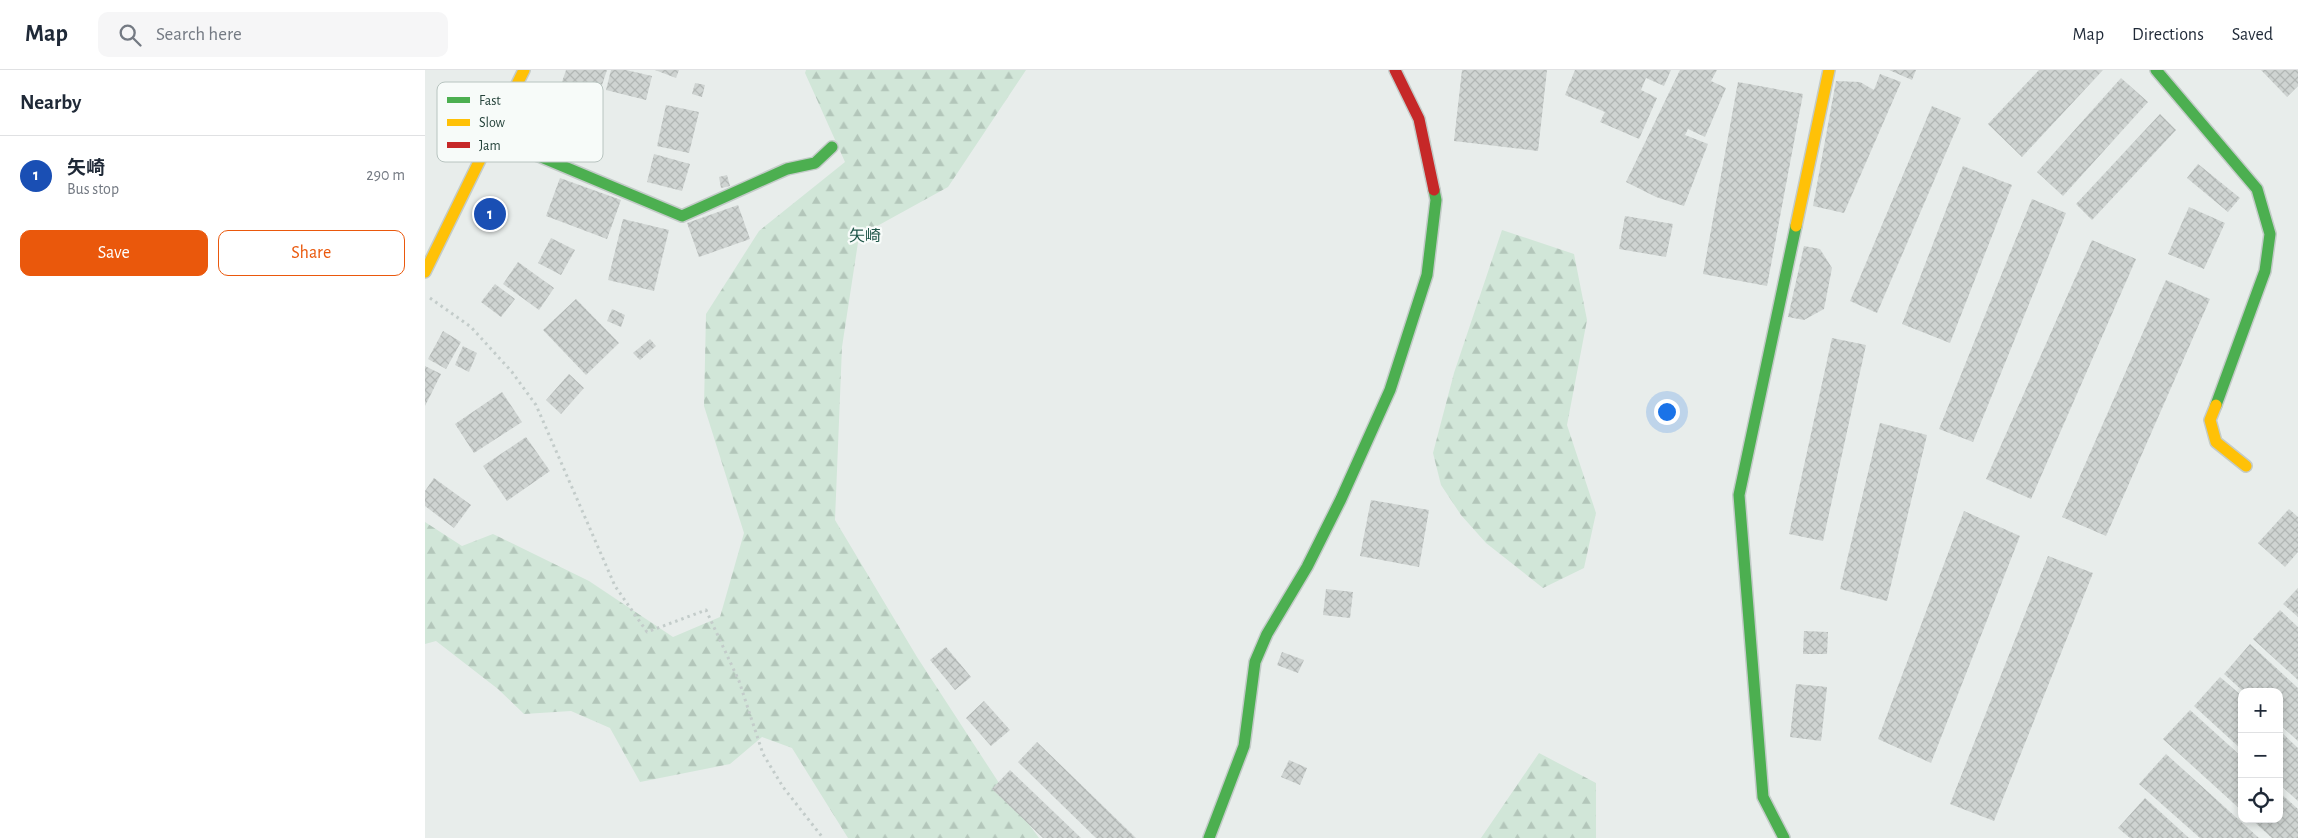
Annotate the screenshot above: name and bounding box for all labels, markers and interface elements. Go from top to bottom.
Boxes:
search box [98,12,448,57]
icon: search [116,21,144,49]
text: Map [25,22,68,46]
text: Search here [156,25,242,44]
text: Map [2073,26,2104,44]
text: Directions [2132,26,2204,44]
text: Saved [2232,26,2273,44]
legend [437,82,603,162]
text: Nearby [20,92,81,113]
text: Fast [479,94,501,108]
text: Slow [479,116,506,130]
text: Jam [479,139,501,153]
text: 矢崎 [67,159,105,178]
text: 1 [33,167,39,183]
text: 290 m [366,167,405,183]
text: Bus stop [67,181,119,197]
pin: 1 [474,195,506,233]
district label: 矢崎 [849,227,881,244]
button: Save [20,230,208,276]
button: Share [218,230,405,276]
your location [1654,399,1680,425]
map controls [2238,688,2283,823]
button: + [2238,688,2283,733]
button: − [2238,733,2283,778]
button: locate [2238,778,2283,823]

